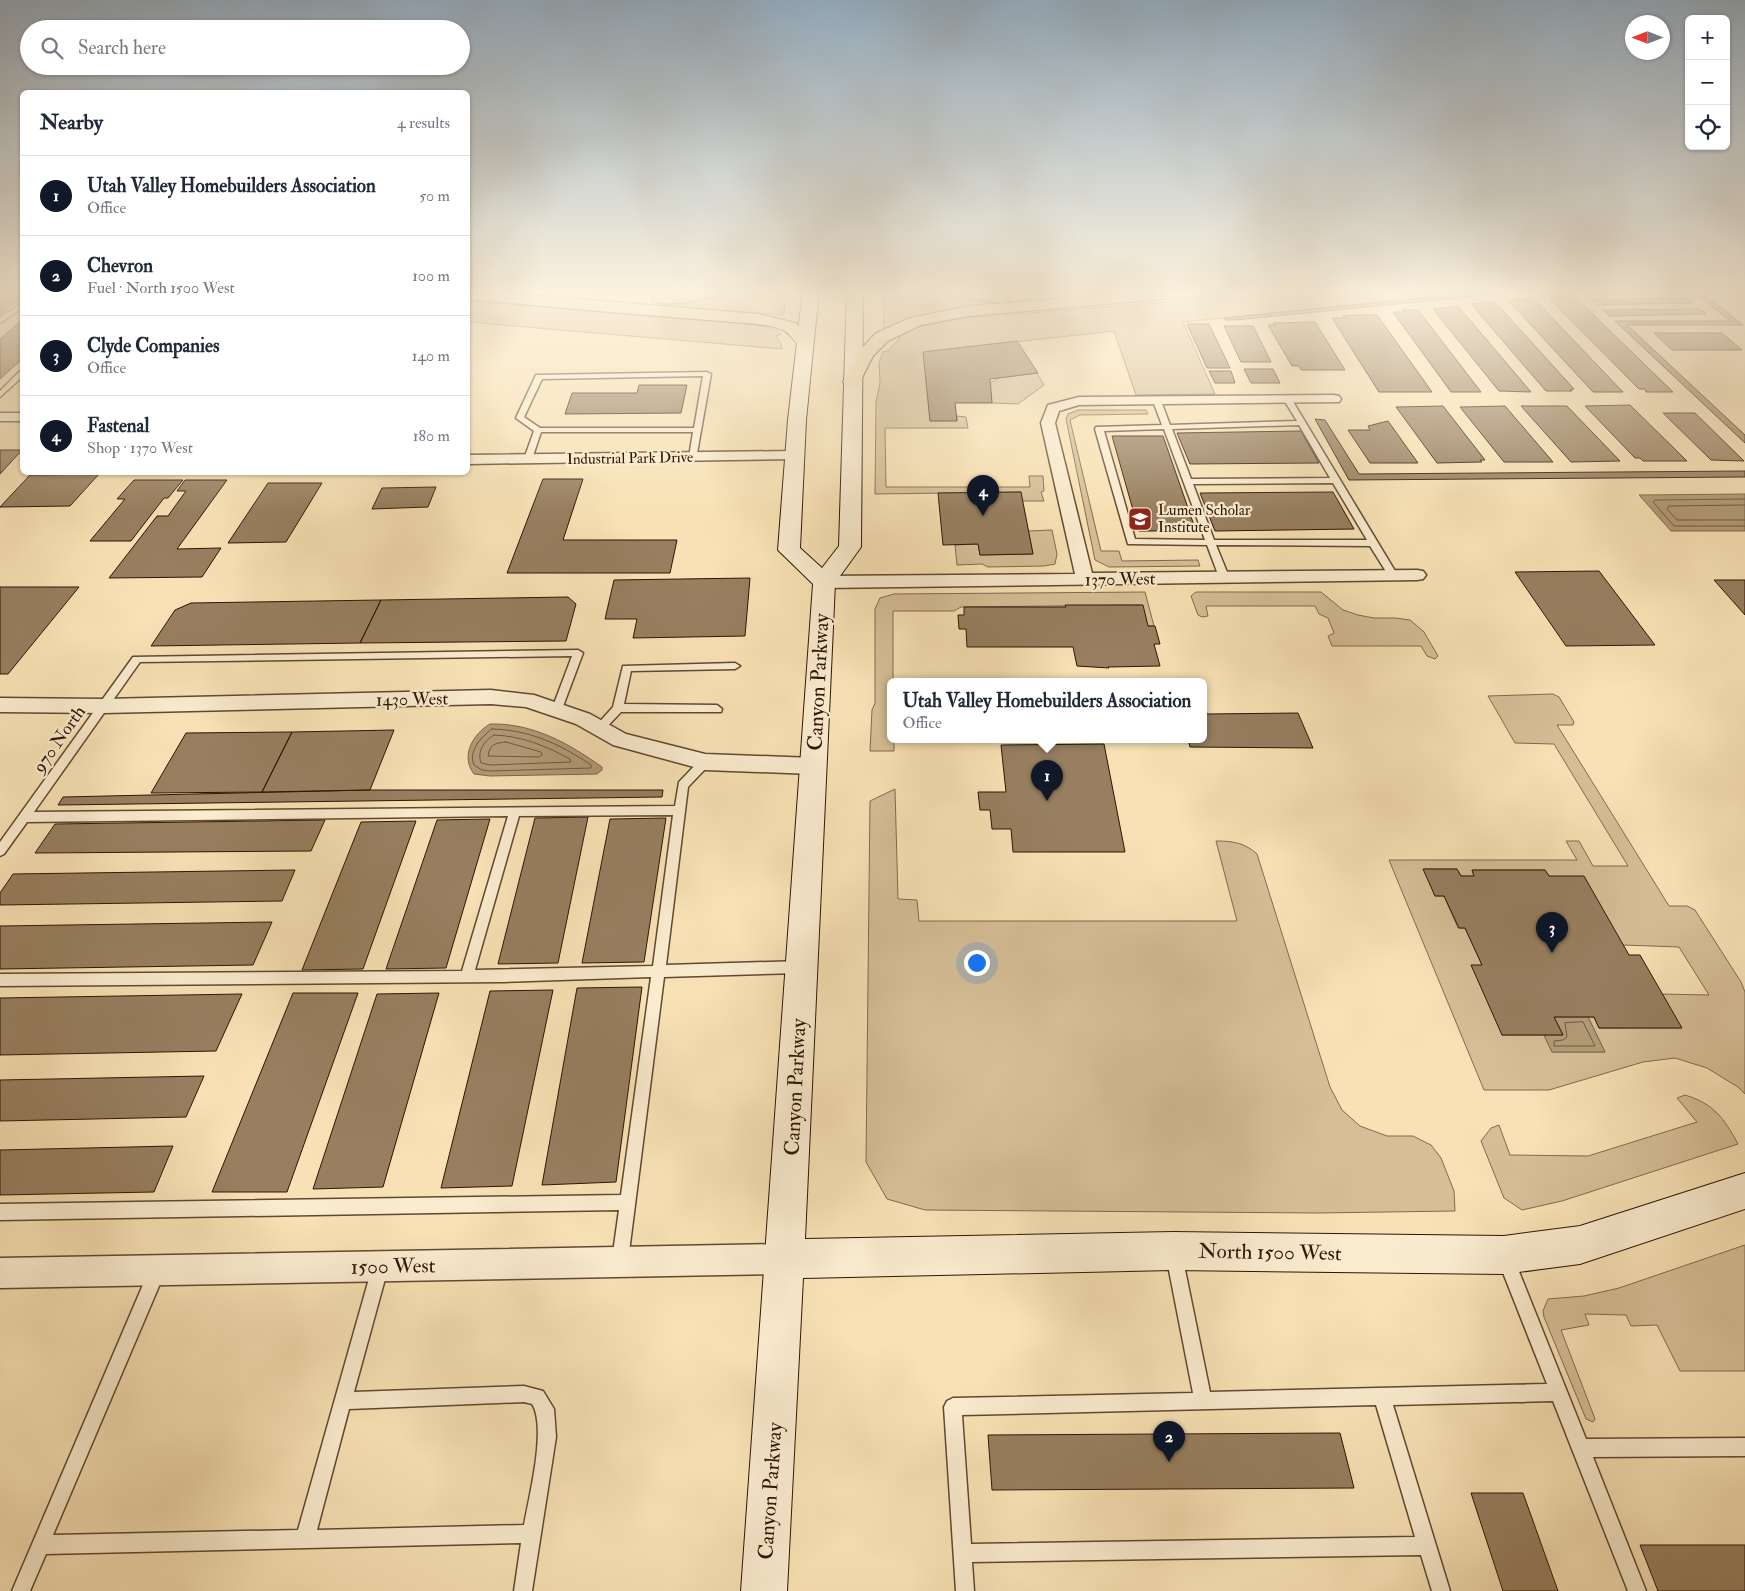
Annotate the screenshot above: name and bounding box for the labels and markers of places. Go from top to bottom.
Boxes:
pin: 4 [967,475,999,516]
place label: Lumen Scholar Institute [1158,501,1251,537]
school or university icon: Lumen Scholar Institute [1127,506,1153,532]
pin: 1 [1031,760,1063,801]
pin: 3 [1536,912,1568,953]
pin: 2 [1153,1421,1185,1462]

